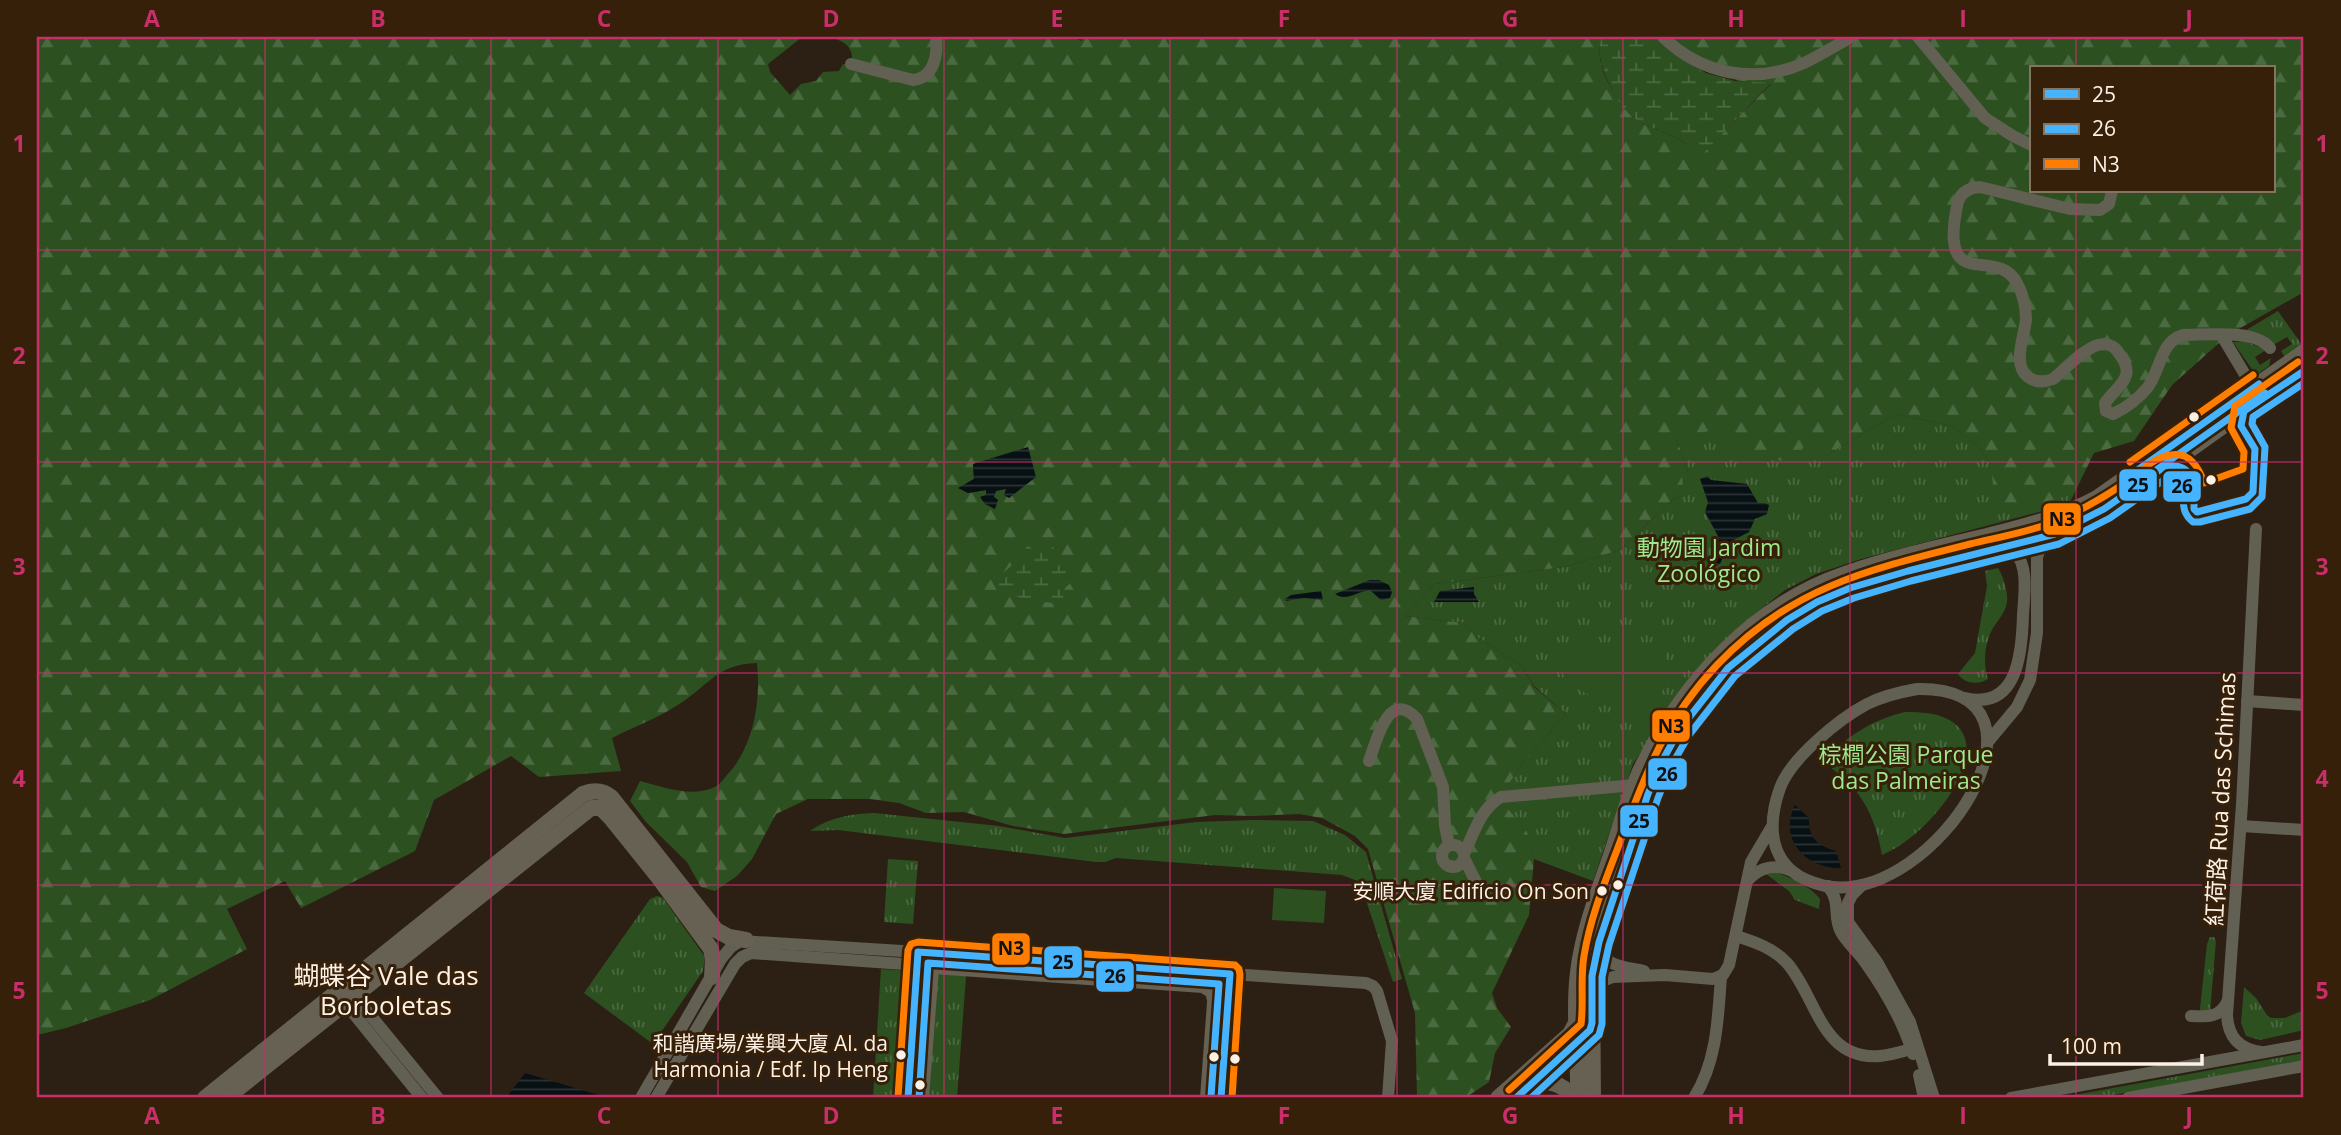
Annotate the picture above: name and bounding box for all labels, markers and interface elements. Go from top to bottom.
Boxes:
text: A [144,2,160,34]
text: B [370,2,386,34]
text: C [597,2,611,34]
text: D [822,2,840,34]
text: E [1051,2,1063,34]
text: F [1278,2,1290,34]
text: G [1502,2,1518,34]
text: H [1727,2,1745,34]
text: I [1959,2,1967,34]
text: J [2183,2,2193,34]
legend [2030,66,2274,192]
text: 25 [2092,80,2116,108]
text: 26 [2092,114,2116,142]
text: 1 [12,127,26,159]
text: 1 [2315,127,2329,159]
text: N3 [2092,150,2120,178]
text: 2 [12,339,26,371]
text: 2 [2315,339,2329,371]
unlabelled marker [2187,410,2201,424]
line badge: 25 [2118,468,2158,502]
line badge: 26 [2162,470,2202,503]
text: 25 [2127,472,2149,498]
text: 26 [2171,473,2193,499]
unlabelled marker [2204,473,2218,487]
line badge: N3 [2042,502,2082,536]
text: N3 [2049,506,2075,532]
park label: 動物園 Jardim Zoológico [1637,531,1781,589]
text: 3 [12,550,26,582]
text: 3 [2315,550,2329,582]
street label: 紅荷路 Rua das Schimas [2197,671,2243,927]
line badge: N3 [1651,709,1691,743]
text: N3 [1658,713,1684,739]
park label: 棕櫚公園 Parque das Palmeiras [1818,738,1994,796]
line badge: 26 [1647,757,1688,791]
text: 26 [1656,761,1678,787]
text: 4 [12,762,26,794]
text: 4 [2315,762,2329,794]
line badge: 25 [1619,804,1659,838]
text: 25 [1628,808,1650,834]
place label: 安順大廈 Edifício On Son [1352,877,1589,905]
unlabelled marker [1611,878,1625,892]
marker: 安順大廈 Edifício On Son [1595,884,1609,898]
line badge: N3 [991,932,1031,966]
text: N3 [998,935,1024,961]
line badge: 25 [1043,945,1083,979]
text: 25 [1052,949,1074,975]
district label: 蝴蝶谷 Vale das Borboletas [293,957,479,1023]
line badge: 26 [1095,960,1135,993]
text: 26 [1104,963,1126,989]
text: 5 [12,974,26,1006]
text: 5 [2315,974,2329,1006]
scale bar [2050,1023,2203,1067]
place label: 和諧廣場/業興大廈 Al. da Harmonia / Edf. Ip Heng [653,1029,888,1083]
text: 100 m [2061,1032,2122,1060]
marker: 和諧廣場/業興大廈 Al. da Harmonia / Edf. Ip Heng [894,1048,908,1062]
unlabelled marker [1207,1050,1221,1064]
unlabelled marker [1228,1052,1242,1066]
unlabelled marker [913,1078,927,1092]
text: A [144,1099,160,1131]
text: B [370,1099,386,1131]
text: C [597,1099,611,1131]
text: D [822,1099,840,1131]
text: E [1051,1099,1063,1131]
text: F [1278,1099,1290,1131]
text: G [1502,1099,1518,1131]
text: H [1727,1099,1745,1131]
text: I [1959,1099,1967,1131]
text: J [2183,1099,2193,1131]

